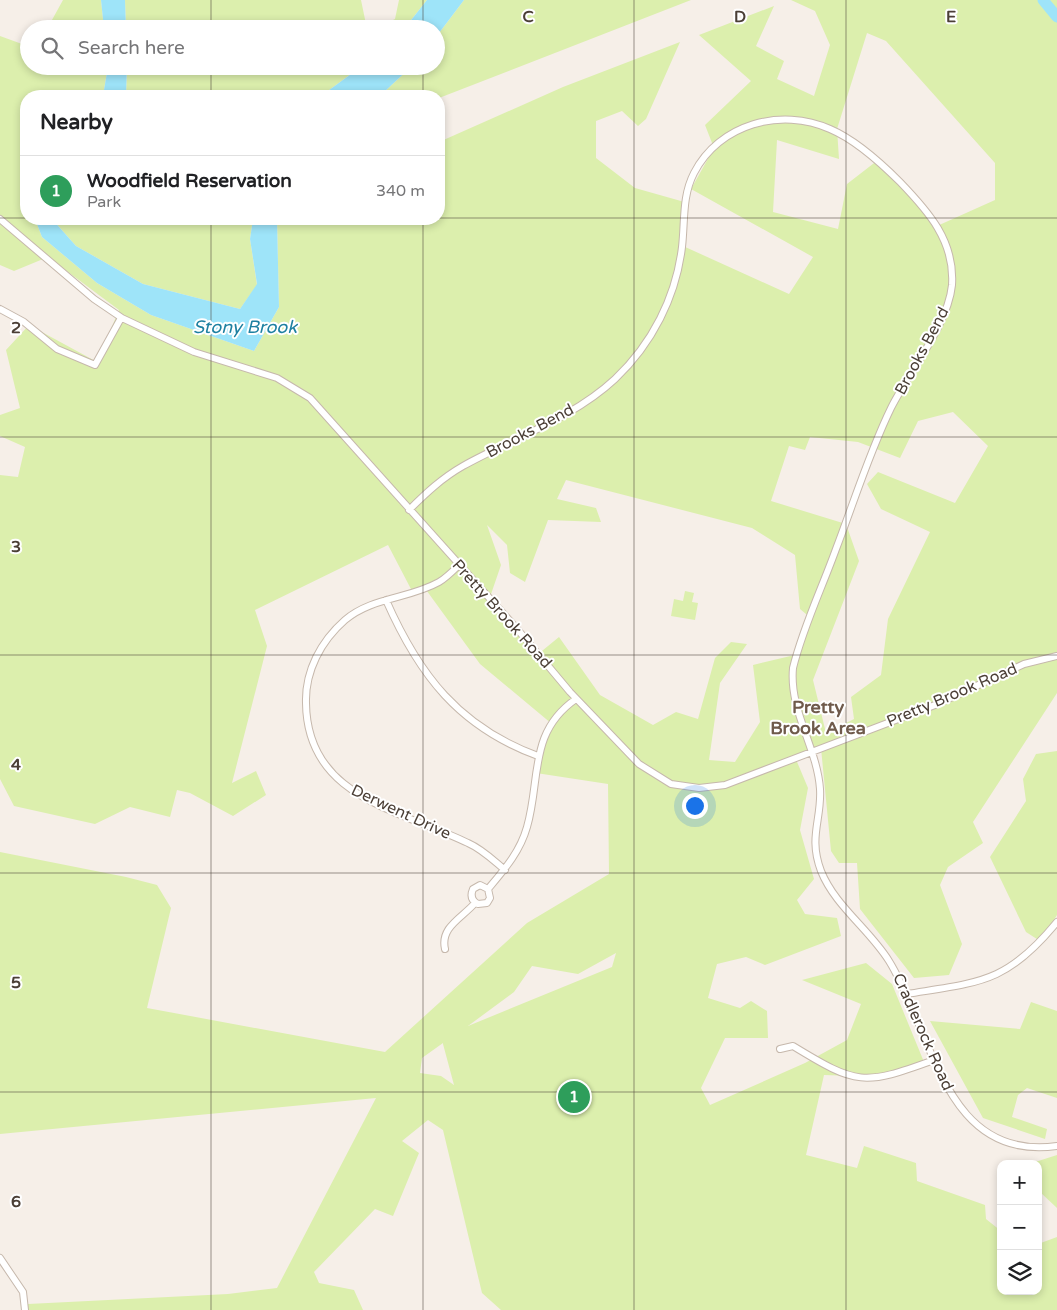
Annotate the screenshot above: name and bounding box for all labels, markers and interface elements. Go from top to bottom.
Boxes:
text: C [522,7,534,27]
text: D [734,7,746,27]
text: E [946,7,956,27]
search box [20,20,445,75]
icon: search [38,34,66,62]
text: Search here [78,37,185,59]
text: Nearby [40,110,113,135]
text: Woodfield Reservation [87,170,292,192]
text: 1 [51,181,61,201]
text: 340 m [376,181,425,201]
text: Park [87,192,121,212]
street label: Brooks Bend [890,304,954,398]
water label: Stony Brook [193,316,298,338]
text: 2 [11,318,21,338]
street label: Brooks Bend [483,399,577,463]
text: 3 [11,537,21,557]
street label: Pretty Brook Road [448,555,556,673]
street label: Pretty Brook Road [884,658,1020,732]
district label: Pretty Brook Area [770,696,866,739]
text: 4 [11,755,21,775]
street label: Derwent Drive [348,780,454,844]
your location [682,793,708,819]
street label: Cradlerock Road [888,970,958,1094]
text: 5 [11,973,21,993]
pin: 1 [558,1078,590,1116]
map controls [997,1160,1042,1295]
button: + [997,1160,1042,1205]
text: 6 [11,1192,21,1212]
button: − [997,1205,1042,1250]
button: layers [997,1250,1042,1295]

